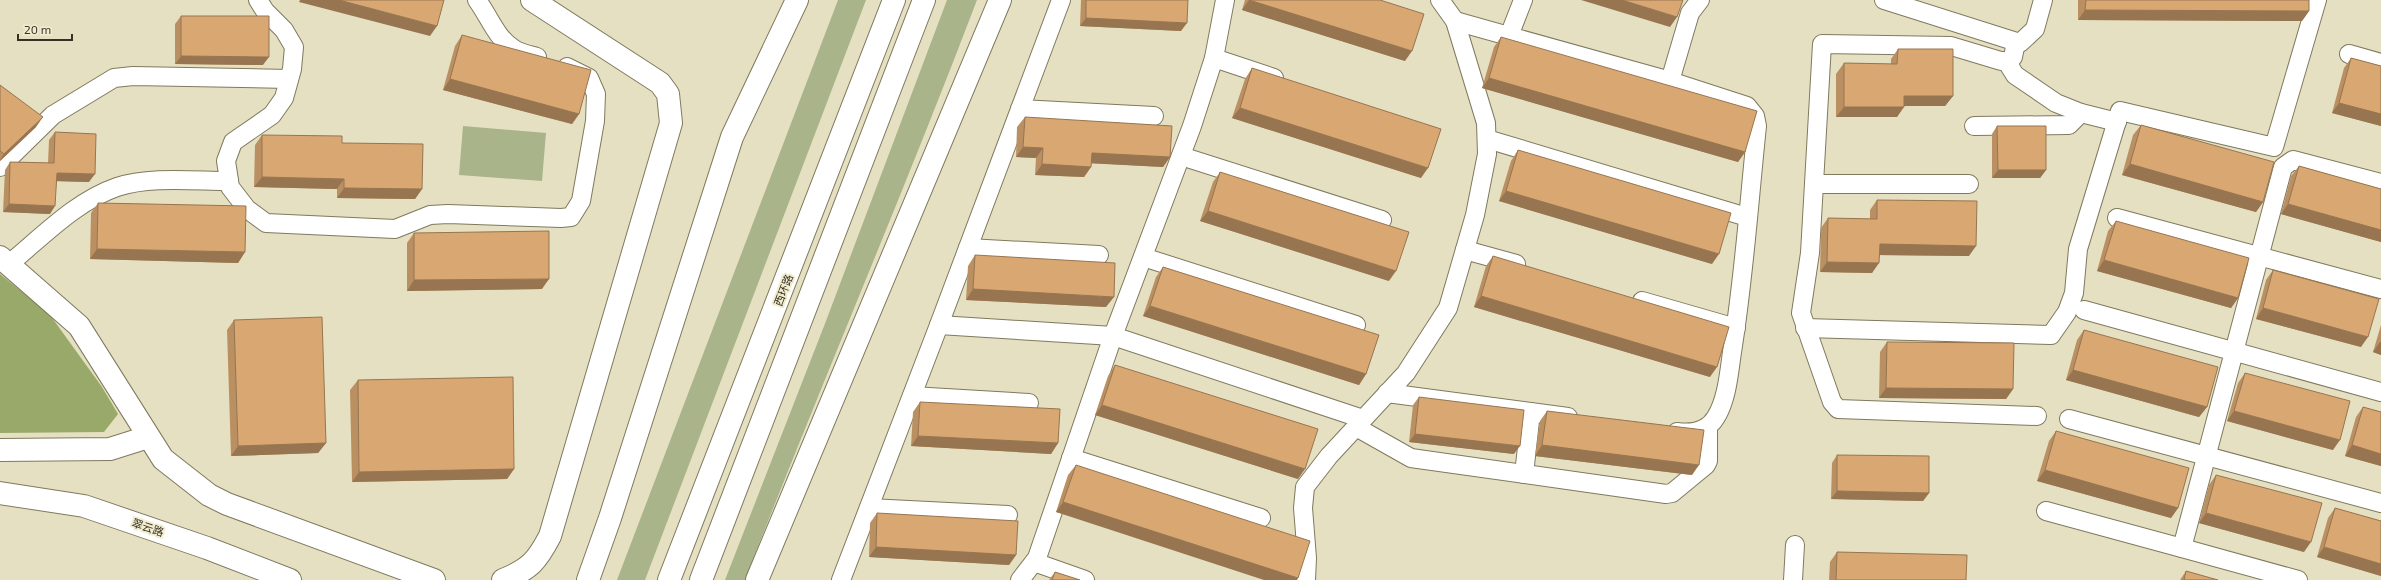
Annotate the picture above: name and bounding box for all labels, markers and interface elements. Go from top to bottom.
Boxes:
scale bar [18,16,72,42]
text: 20 m [24,22,51,36]
street label: 西环路 [771,272,795,308]
street label: 翠云路 [130,515,166,539]

